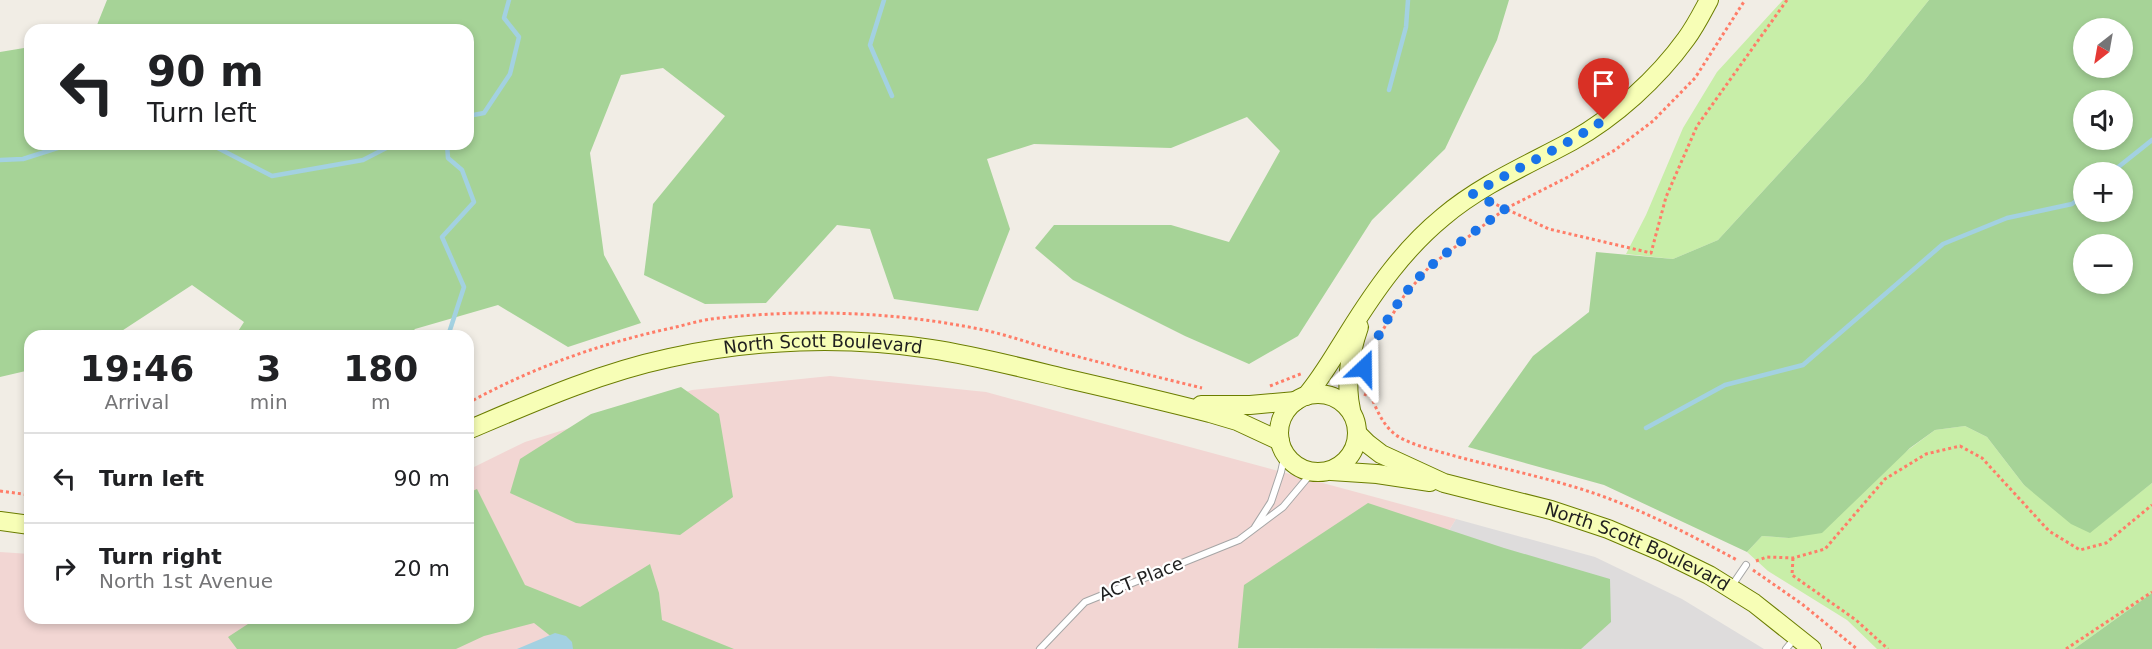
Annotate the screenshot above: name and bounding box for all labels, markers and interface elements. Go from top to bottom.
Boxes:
north arrow [2073,18,2133,78]
map controls [2073,18,2133,294]
text: 90 m [147,47,264,96]
icon: left [48,48,126,126]
pin [1578,58,1629,120]
icon: arrive [1587,67,1620,100]
button: sound [2073,90,2133,150]
text: Turn left [147,97,257,128]
button: + [2073,162,2133,222]
button: − [2073,234,2133,294]
street label: North Scott Boulevard [722,330,924,358]
position arrow [1332,336,1396,400]
text: 19:46 [80,348,194,389]
text: 3 [256,348,281,389]
text: 180 [343,348,418,389]
text: Arrival [104,390,169,414]
text: min [250,390,288,414]
text: m [371,390,391,414]
icon: left [48,462,81,495]
text: Turn left [99,466,204,491]
text: 90 m [394,466,450,491]
street label: North Scott Boulevard [1542,498,1734,595]
text: Turn right [99,544,222,569]
icon: right [48,552,81,585]
street label: ACT Place [1096,552,1186,605]
text: 20 m [394,556,450,581]
text: North 1st Avenue [99,569,273,593]

